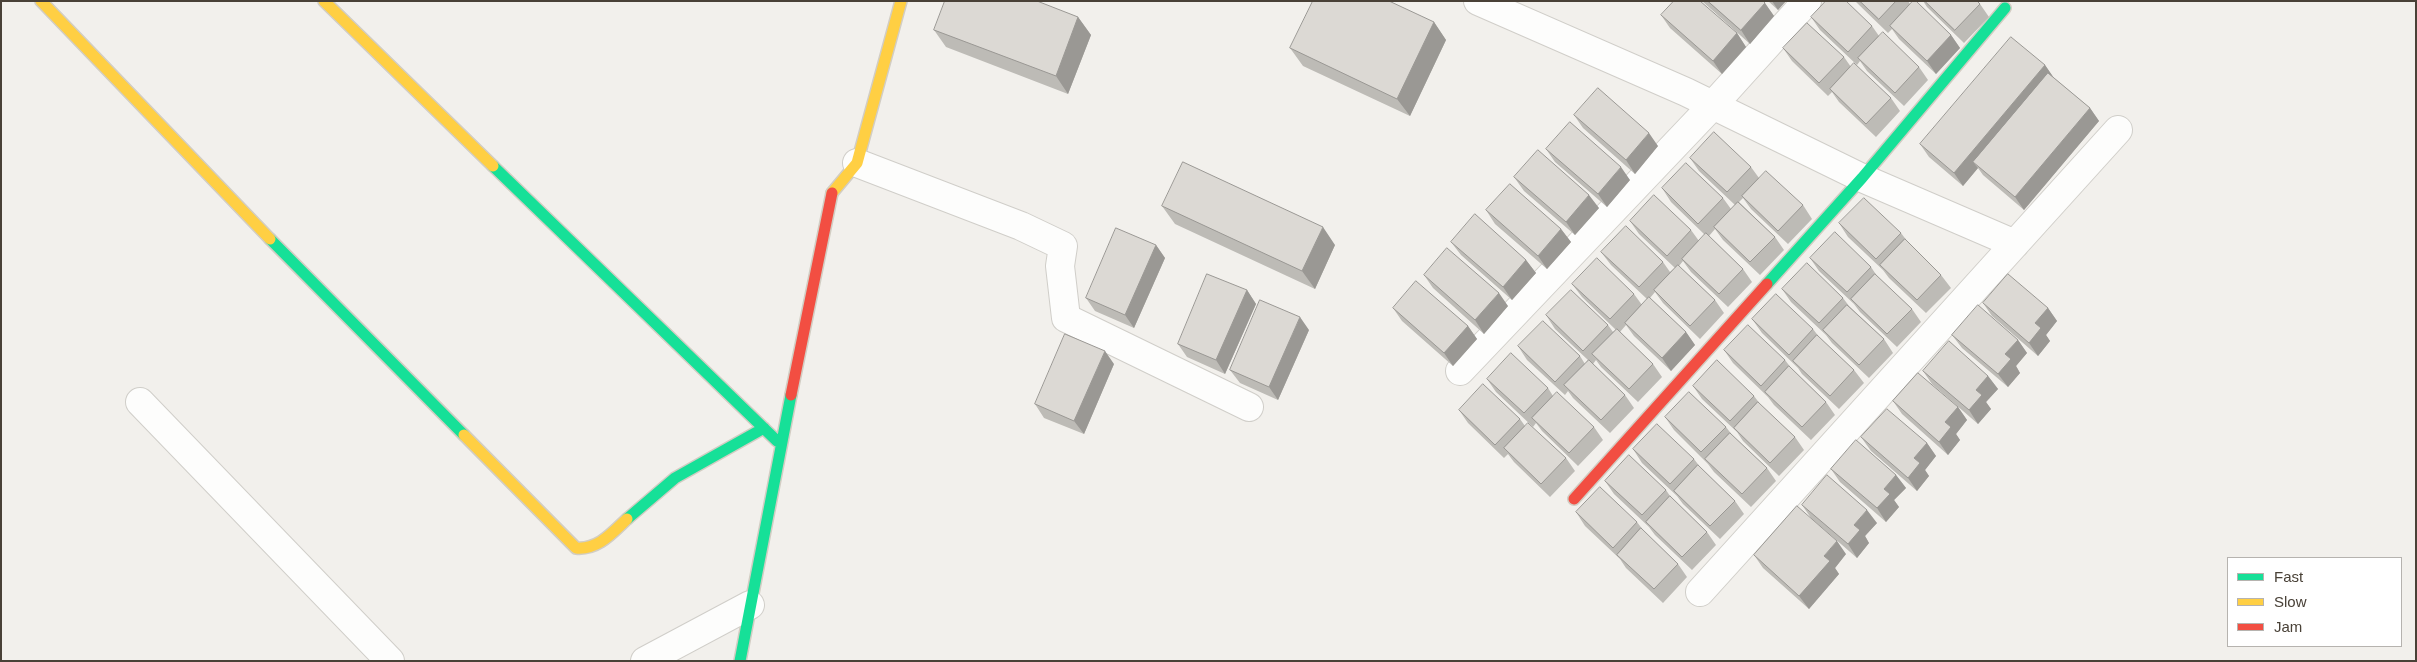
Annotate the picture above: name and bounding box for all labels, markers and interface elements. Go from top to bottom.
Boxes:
legend [2227,557,2402,647]
text: Fast [2274,568,2303,585]
text: Slow [2274,593,2307,610]
text: Jam [2274,618,2302,635]

